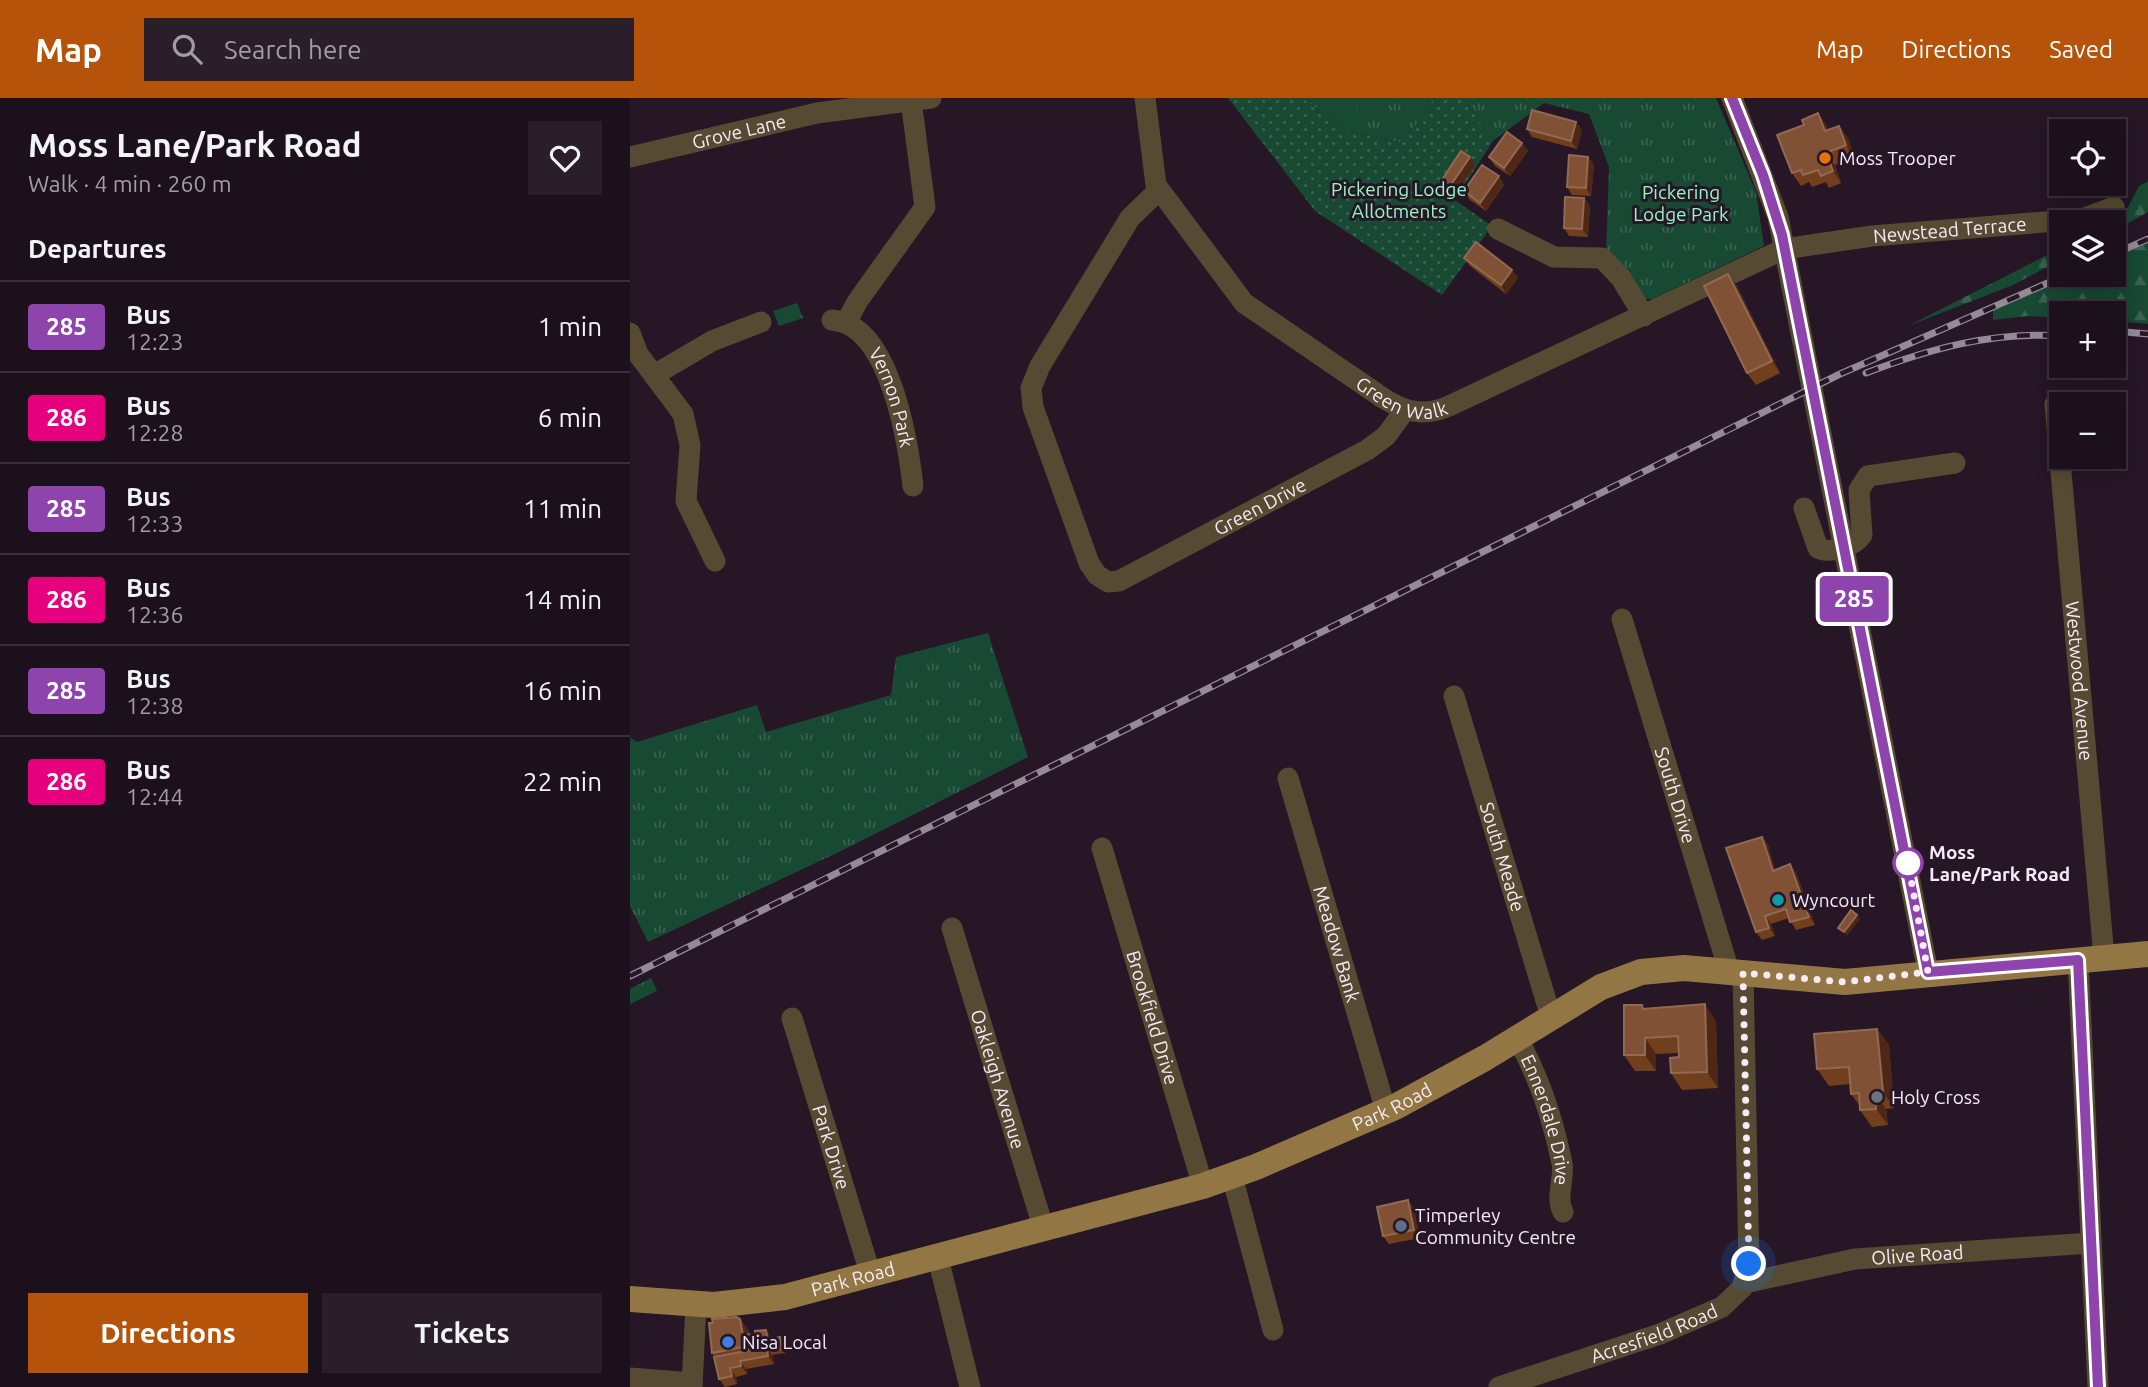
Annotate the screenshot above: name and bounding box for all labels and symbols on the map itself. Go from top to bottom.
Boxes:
street label: Grove Lane [690,110,788,153]
place label: Moss Trooper [1839,147,1956,169]
marker: Moss Trooper [1817,150,1833,166]
park label: Pickering Lodge Allotments [1331,178,1467,222]
park label: Pickering Lodge Park [1633,181,1729,225]
street label: Newstead Terrace [1872,213,2027,247]
street label: Vernon Park [865,343,918,450]
street label: Green Walk [1352,372,1451,424]
street label: Green Drive [1210,473,1310,540]
line badge: 285 [1814,576,1894,622]
street label: Westwood Avenue [2062,600,2098,762]
street label: South Drive [1651,744,1701,846]
street label: South Meade [1476,800,1529,914]
place label: Moss Lane/Park Road [1929,841,2070,885]
marker: Moss Lane/Park Road [1893,848,1923,878]
street label: Meadow Bank [1309,883,1365,1005]
place label: Wyncourt [1792,889,1876,911]
marker: Wyncourt [1770,892,1786,908]
street label: Brookfield Drive [1122,948,1183,1087]
street label: Oakleigh Avenue [966,1007,1030,1151]
street label: Ennerdale Drive [1517,1051,1574,1187]
street label: Park Road [1349,1078,1436,1135]
place label: Holy Cross [1891,1086,1980,1108]
marker: Holy Cross [1869,1089,1885,1105]
street label: Park Drive [808,1102,855,1192]
place label: Timperley Community Centre [1415,1204,1576,1248]
marker: Timperley Community Centre [1393,1218,1409,1234]
street label: Olive Road [1870,1241,1964,1269]
your location [1731,1246,1766,1281]
street label: Park Road [809,1257,897,1301]
street label: Acresfield Road [1588,1299,1721,1367]
place label: Nisa Local [742,1331,827,1353]
marker: Nisa Local [720,1334,736,1350]

